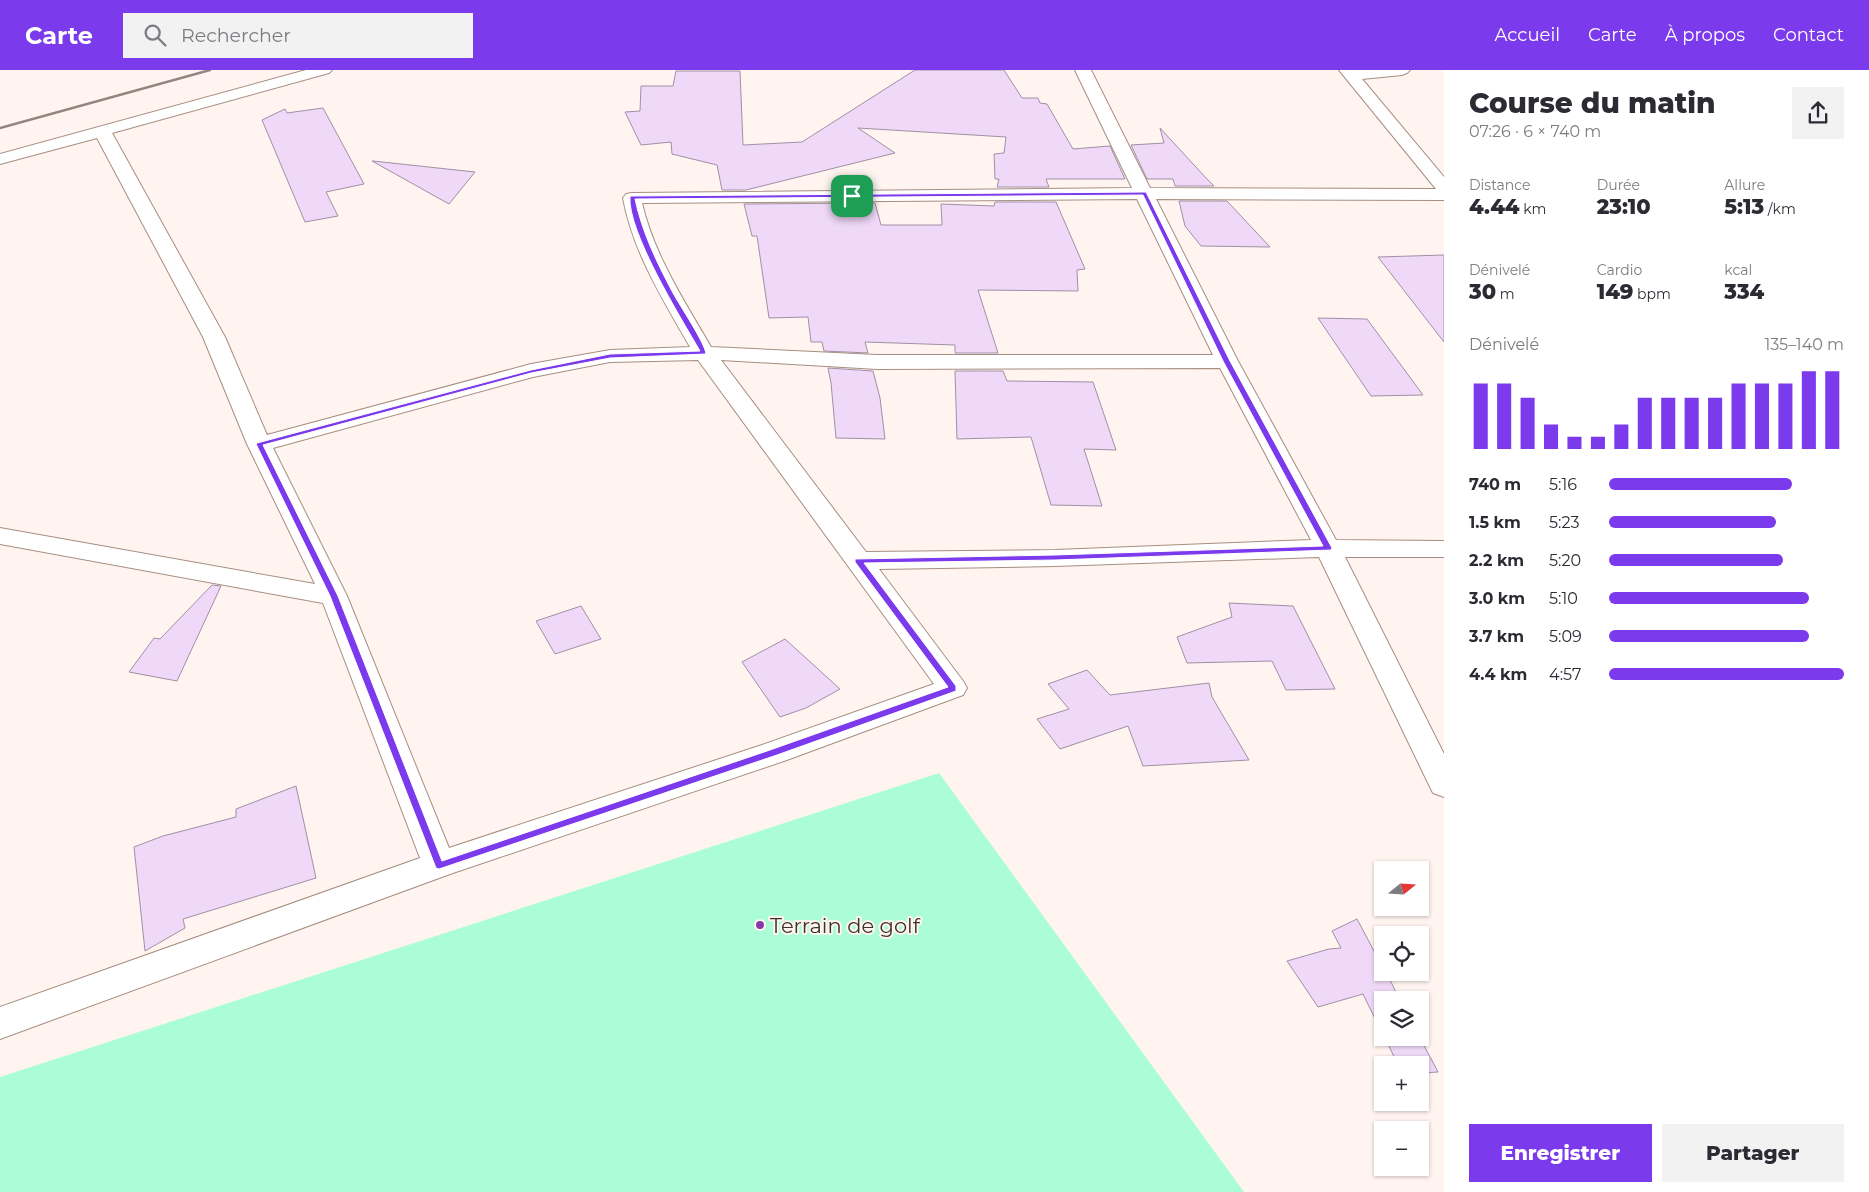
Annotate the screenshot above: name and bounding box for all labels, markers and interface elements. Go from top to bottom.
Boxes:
search box [123,13,473,58]
text: Carte [25,21,93,50]
icon: search [141,21,169,49]
text: Rechercher [181,24,291,47]
text: Accueil [1495,24,1560,46]
text: Carte [1588,24,1637,46]
text: À propos [1665,24,1745,46]
text: Contact [1773,24,1844,46]
text: Course du matin [1469,86,1716,120]
button: share [1792,87,1844,139]
text: 07:26 · 6 × 740 m [1469,122,1601,141]
pin [831,175,873,217]
text: Distance [1469,176,1531,194]
text: Durée [1597,176,1640,194]
text: Allure [1724,176,1765,194]
icon: arrive [838,182,866,210]
text: 4.44 [1469,194,1520,219]
text: 23:10 [1597,194,1651,219]
text: 5:13 [1724,194,1764,219]
text: km [1520,200,1546,218]
text: /km [1764,200,1796,218]
text: Dénivelé [1469,261,1530,279]
text: Cardio [1597,261,1642,279]
text: kcal [1724,261,1752,279]
text: 30 [1469,279,1496,304]
text: 149 [1597,279,1633,304]
text: 334 [1724,279,1764,304]
text: m [1496,285,1515,303]
text: bpm [1633,285,1671,303]
text: Dénivelé [1469,335,1539,354]
text: 135–140 m [1764,335,1844,354]
text: 740 m [1469,475,1521,494]
text: 5:16 [1549,475,1577,494]
text: 1.5 km [1469,513,1521,532]
text: 5:23 [1549,513,1580,532]
text: 2.2 km [1469,551,1524,570]
text: 5:20 [1549,551,1581,570]
text: 3.0 km [1469,589,1525,608]
text: 5:10 [1549,589,1578,608]
text: 3.7 km [1469,627,1524,646]
text: 5:09 [1549,627,1582,646]
text: 4.4 km [1469,665,1527,684]
text: 4:57 [1549,665,1581,684]
north arrow [1374,861,1429,916]
map controls [1374,861,1429,1176]
place label: Terrain de golf [770,913,921,938]
marker: Terrain de golf [754,919,766,931]
button: locate [1374,926,1429,981]
button: layers [1374,991,1429,1046]
button: + [1374,1056,1429,1111]
button: − [1374,1121,1429,1176]
button: Enregistrer [1469,1124,1652,1182]
button: Partager [1662,1124,1844,1182]

